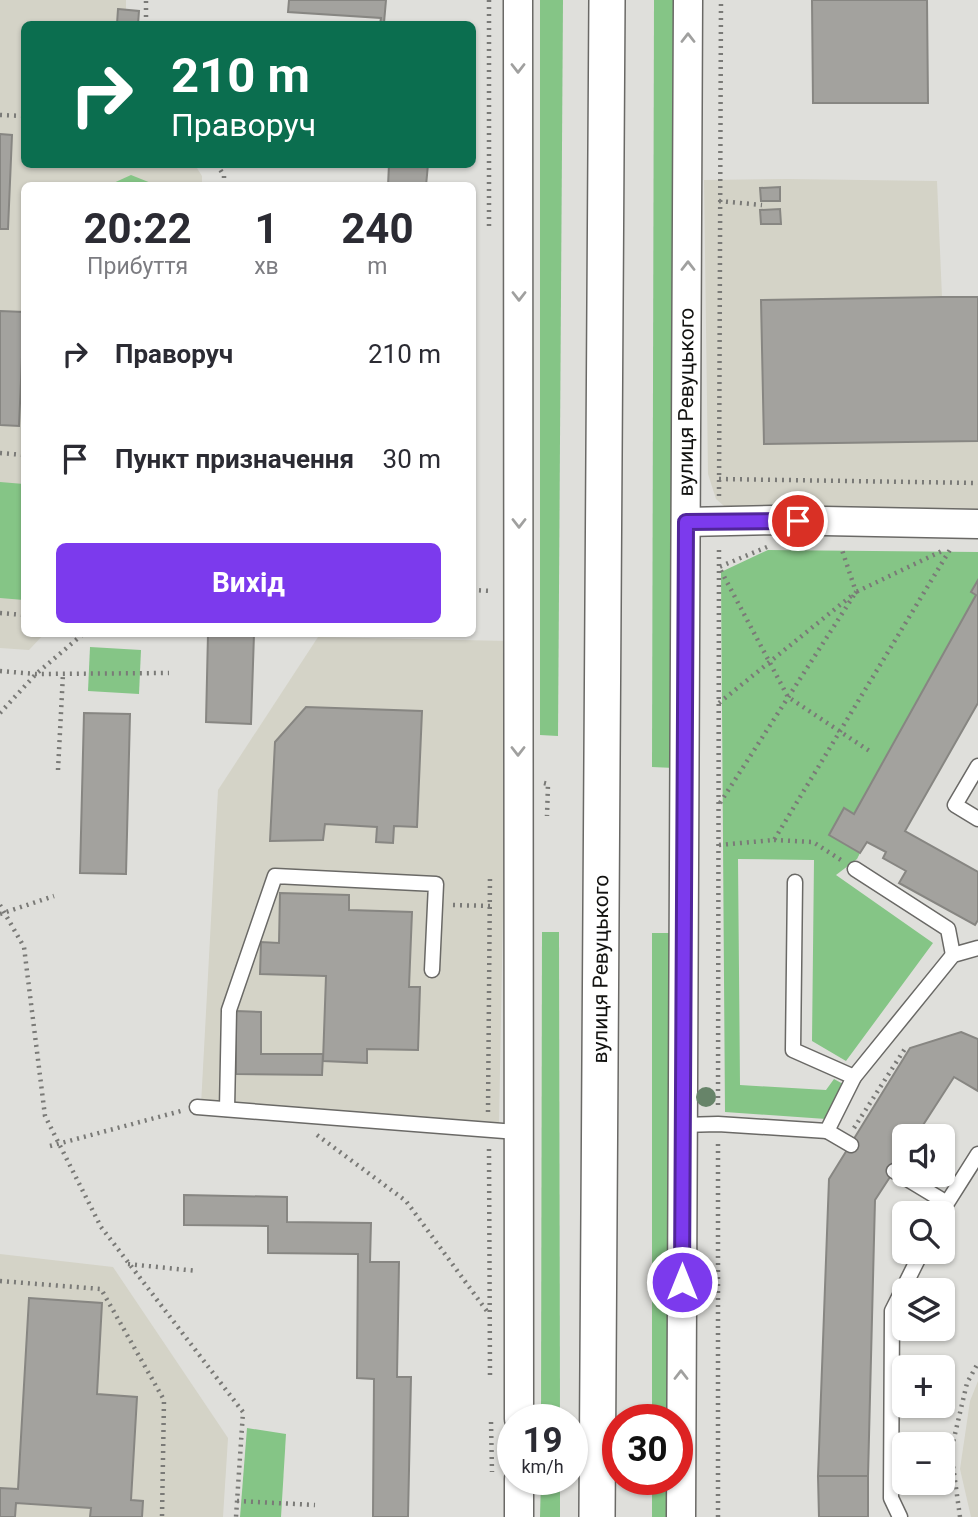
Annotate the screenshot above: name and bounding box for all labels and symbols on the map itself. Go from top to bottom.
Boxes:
one-way arrow [680,33,696,43]
one-way arrow [510,63,526,74]
one-way arrow [680,260,696,271]
one-way arrow [511,291,527,301]
street label: вулиця Ревуцького [674,308,699,496]
pin [768,491,828,551]
one-way arrow [511,518,527,529]
one-way arrow [510,746,526,756]
street label: вулиця Ревуцького [588,875,613,1063]
position arrow [645,1245,719,1319]
one-way arrow [673,1370,689,1380]
speed limit sign: 30 [602,1404,693,1495]

